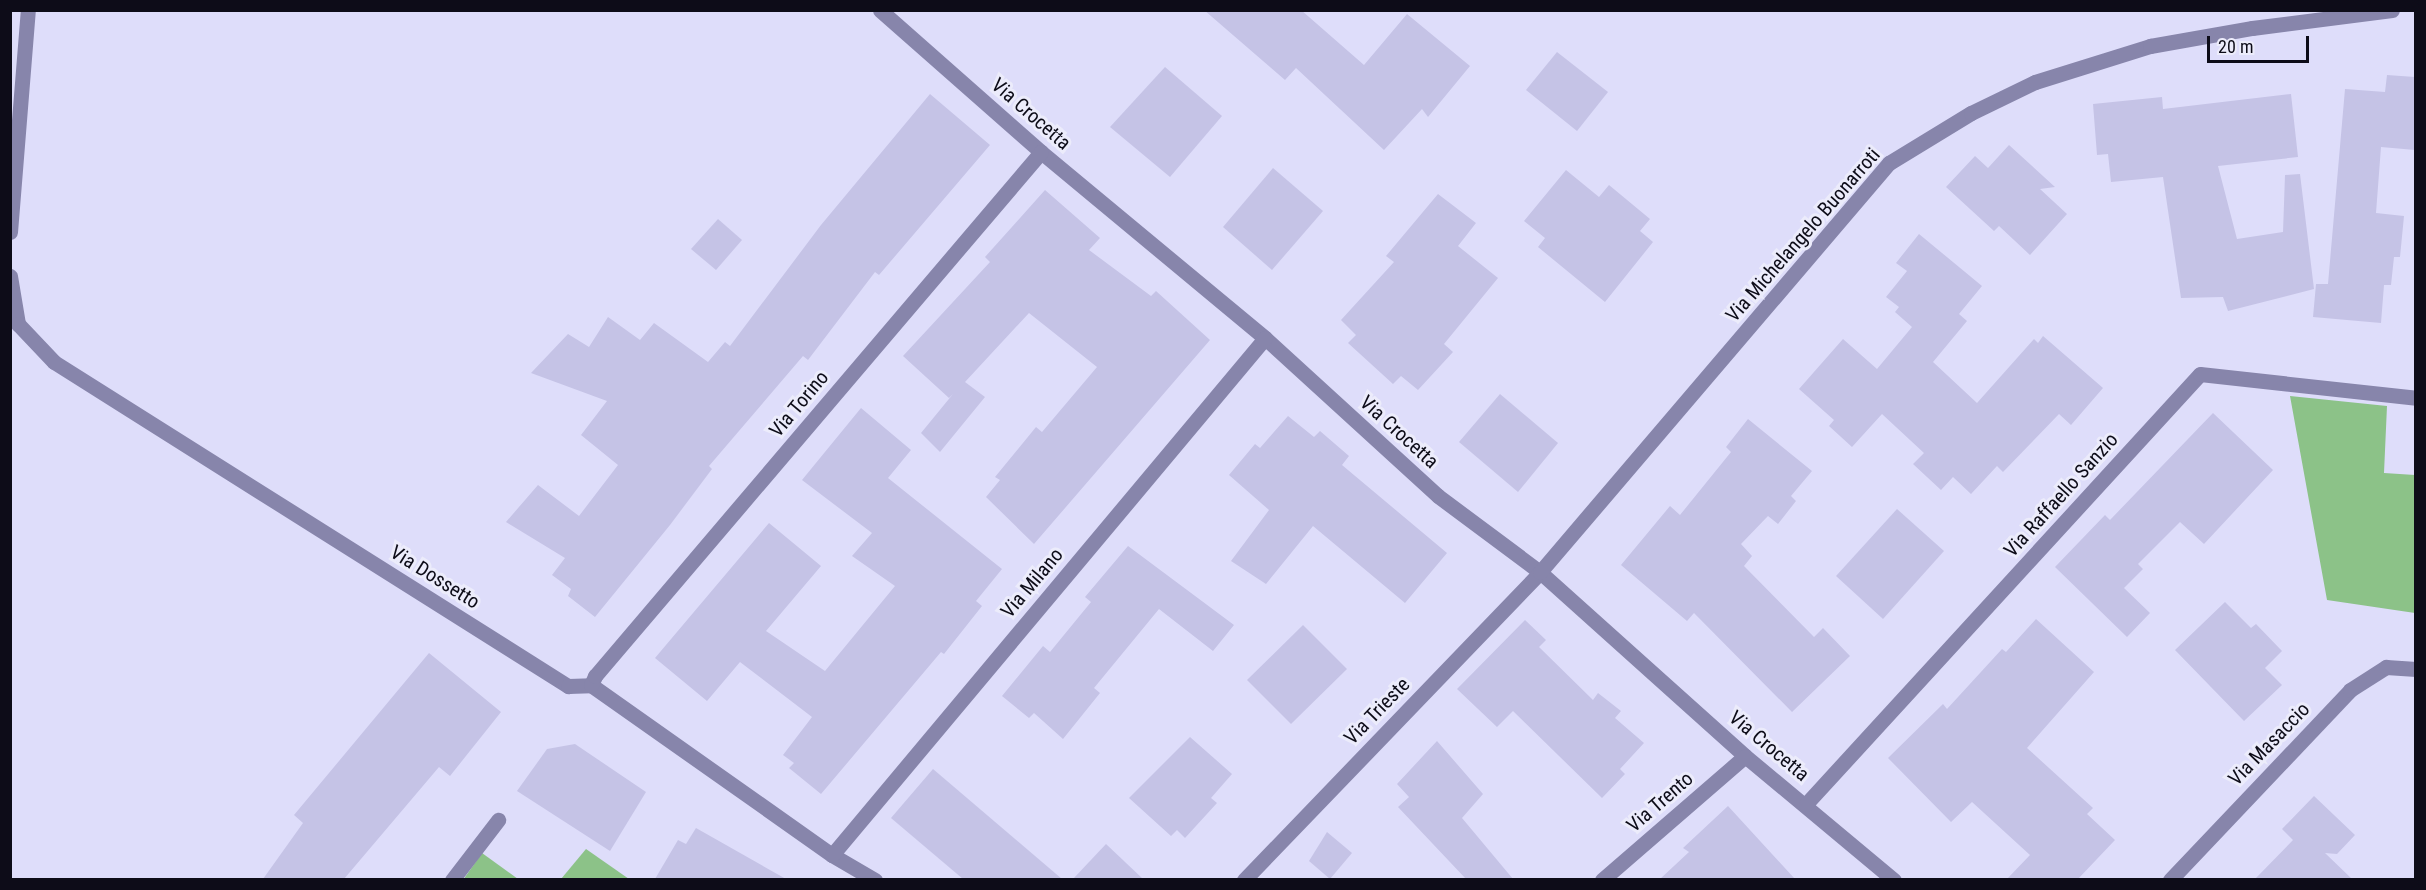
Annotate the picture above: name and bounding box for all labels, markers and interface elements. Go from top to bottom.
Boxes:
scale bar [2210,24,2312,62]
text: 20 m [2218,36,2253,57]
street label: Via Crocetta [986,73,1076,155]
street label: Via Michelangelo Buonarroti [1721,143,1885,327]
street label: Via Torino [764,366,834,442]
street label: Via Crocetta [1355,391,1443,473]
street label: Via Raffaello Sanzio [1999,428,2123,562]
street label: Via Dossetto [386,540,484,614]
street label: Via Milano [996,543,1068,623]
street label: Via Trieste [1339,672,1415,750]
street label: Via Masaccio [2223,697,2315,791]
street label: Via Crocetta [1724,706,1814,786]
street label: Via Trento [1622,767,1698,837]

